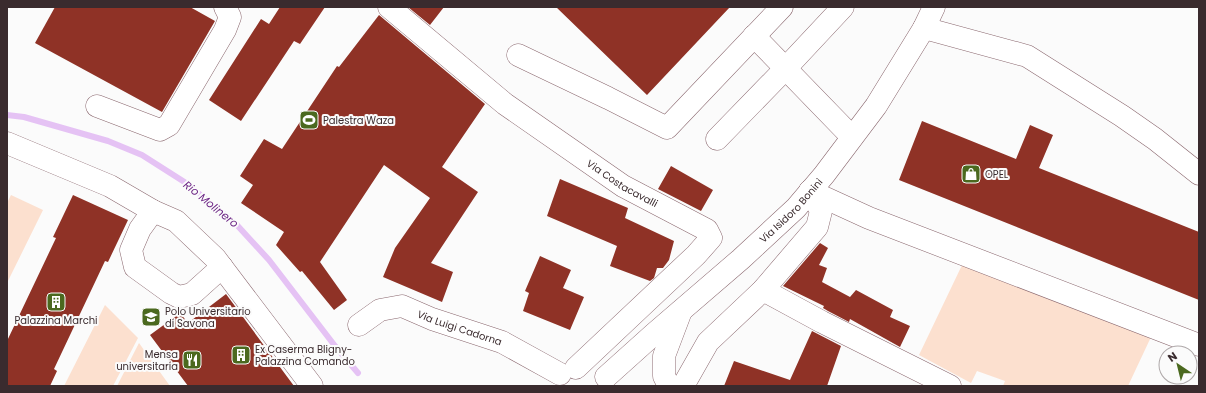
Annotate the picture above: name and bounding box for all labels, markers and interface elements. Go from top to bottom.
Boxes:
sports icon: Palestra Waza [298,109,320,131]
place label: Palestra Waza [323,113,394,128]
street label: Via Costacavalli [584,156,660,211]
shop icon: OPEL [960,163,982,185]
place label: OPEL [985,167,1009,182]
street label: Via Isidoro Bonini [756,175,826,246]
water label: Rio Molinero [180,177,242,231]
building icon: Palazzina Marchi [45,291,67,313]
place label: Polo Universitario di Savona [165,304,251,331]
school or university icon: Polo Universitario di Savona [140,306,162,328]
street label: Via Luigi Cadorna [415,307,504,349]
place label: Palazzina Marchi [14,313,98,328]
place label: Ex Caserma Bligny- Palazzina Comando [255,342,355,369]
building icon: Ex Caserma Bligny- Palazzina Comando [230,344,252,366]
north arrow [1158,345,1198,385]
place label: Mensa universitaria [116,347,178,374]
text: N [1164,348,1180,366]
restaurant icon: Mensa universitaria [181,349,203,371]

